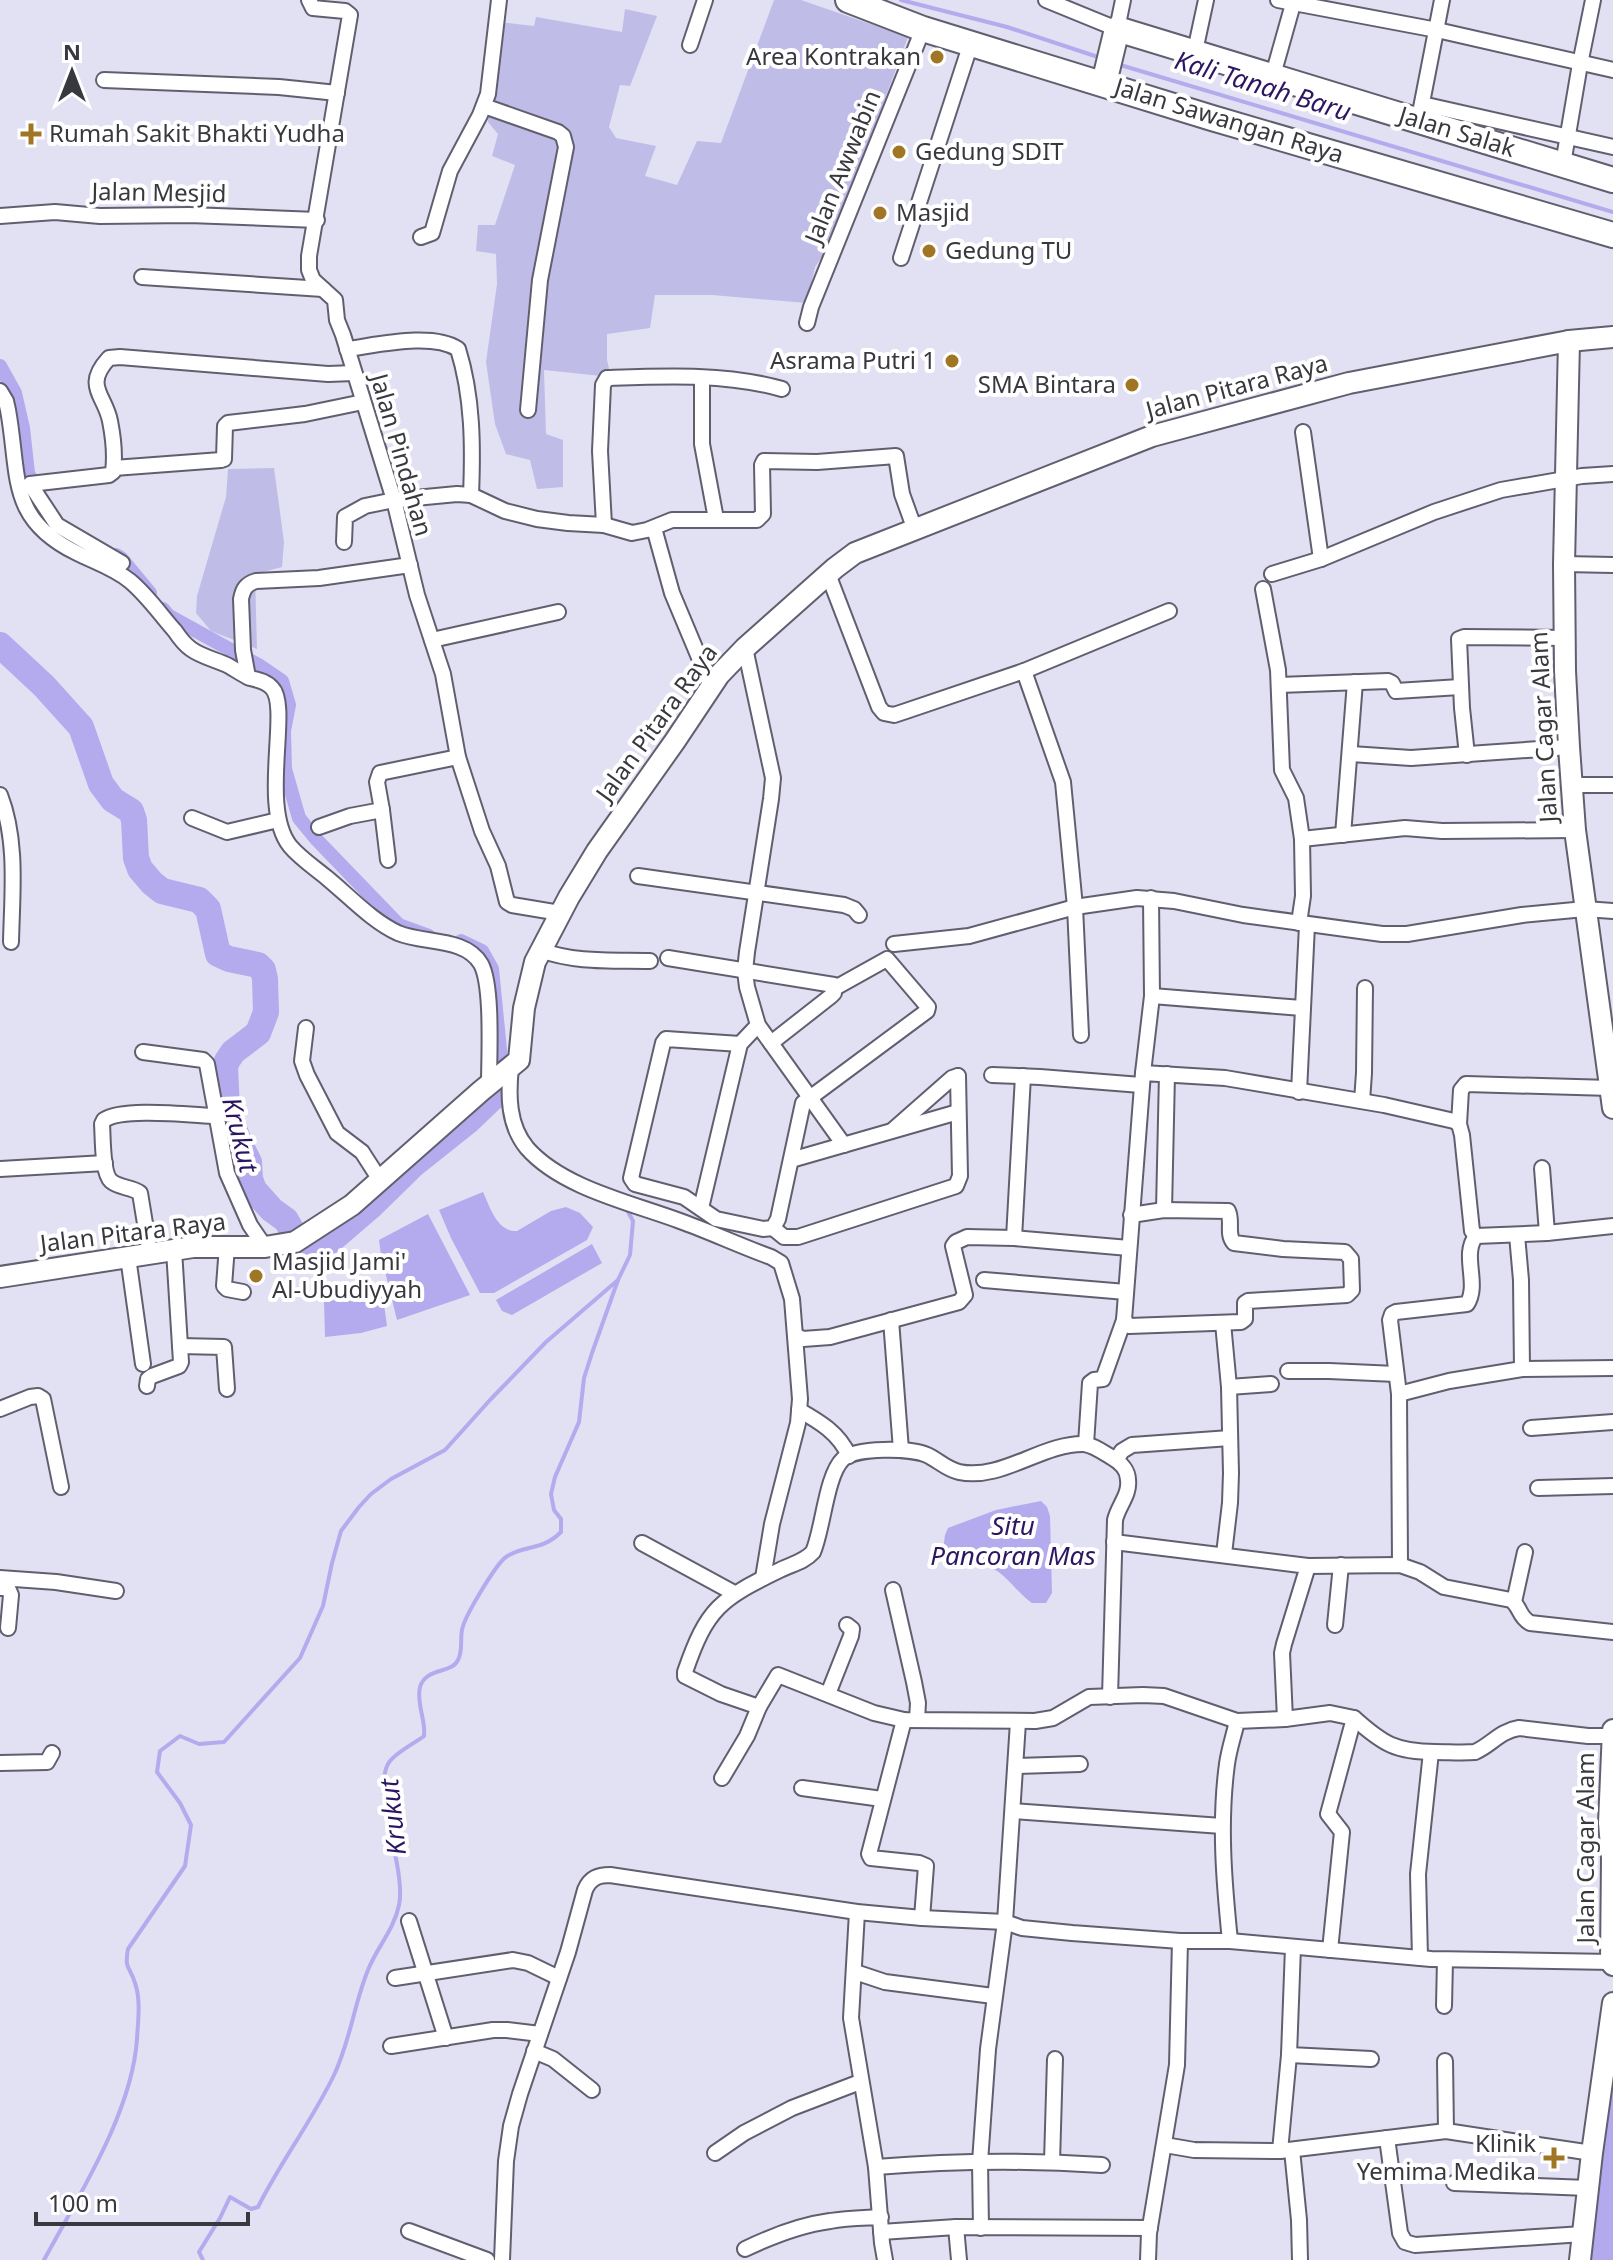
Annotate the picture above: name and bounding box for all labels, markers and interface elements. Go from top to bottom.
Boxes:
north arrow [32,32,112,112]
text: N [63,36,81,66]
place label: Area Kontrakan [746,39,921,72]
water label: Kali Tanah Baru [1171,41,1356,129]
marker: Area Kontrakan [928,48,946,66]
street label: Jalan Sawangan Raya [1109,68,1348,170]
street label: Jalan Awwabin [795,85,887,250]
street label: Jalan Salak [1393,97,1520,164]
place label: Rumah Sakit Bhakti Yudha [49,116,345,149]
marker: Rumah Sakit Bhakti Yudha [20,123,42,145]
place label: Gedung SDIT [915,134,1064,167]
marker: Gedung SDIT [890,143,908,161]
street label: Jalan Mesjid [89,174,227,209]
place label: Masjid [896,195,970,228]
marker: Masjid [871,204,889,222]
place label: Gedung TU [945,233,1072,266]
marker: Gedung TU [920,242,938,260]
place label: Asrama Putri 1 [770,343,936,376]
street label: Jalan Pitara Raya [1140,345,1331,426]
marker: Asrama Putri 1 [943,352,961,370]
place label: SMA Bintara [978,367,1116,400]
street label: Jalan Pindahan [363,368,441,540]
marker: SMA Bintara [1123,376,1141,394]
street label: Jalan Cagar Alam [1521,631,1564,825]
street label: Jalan Pitara Raya [586,637,724,809]
water label: Krukut [214,1093,268,1178]
street label: Jalan Pitara Raya [36,1204,228,1260]
place label: Masjid Jami' Al-Ubudiyyah [272,1244,422,1305]
marker: Masjid Jami' Al-Ubudiyyah [247,1267,265,1285]
water label: Situ Pancoran Mas [930,1507,1096,1573]
street label: Jalan Cagar Alam [1568,1752,1601,1946]
water label: Krukut [370,1776,414,1857]
place label: Klinik Yemima Medika [1357,2126,1536,2187]
marker: Klinik Yemima Medika [1543,2147,1565,2169]
scale bar [36,2176,248,2226]
text: 100 m [48,2186,118,2219]

